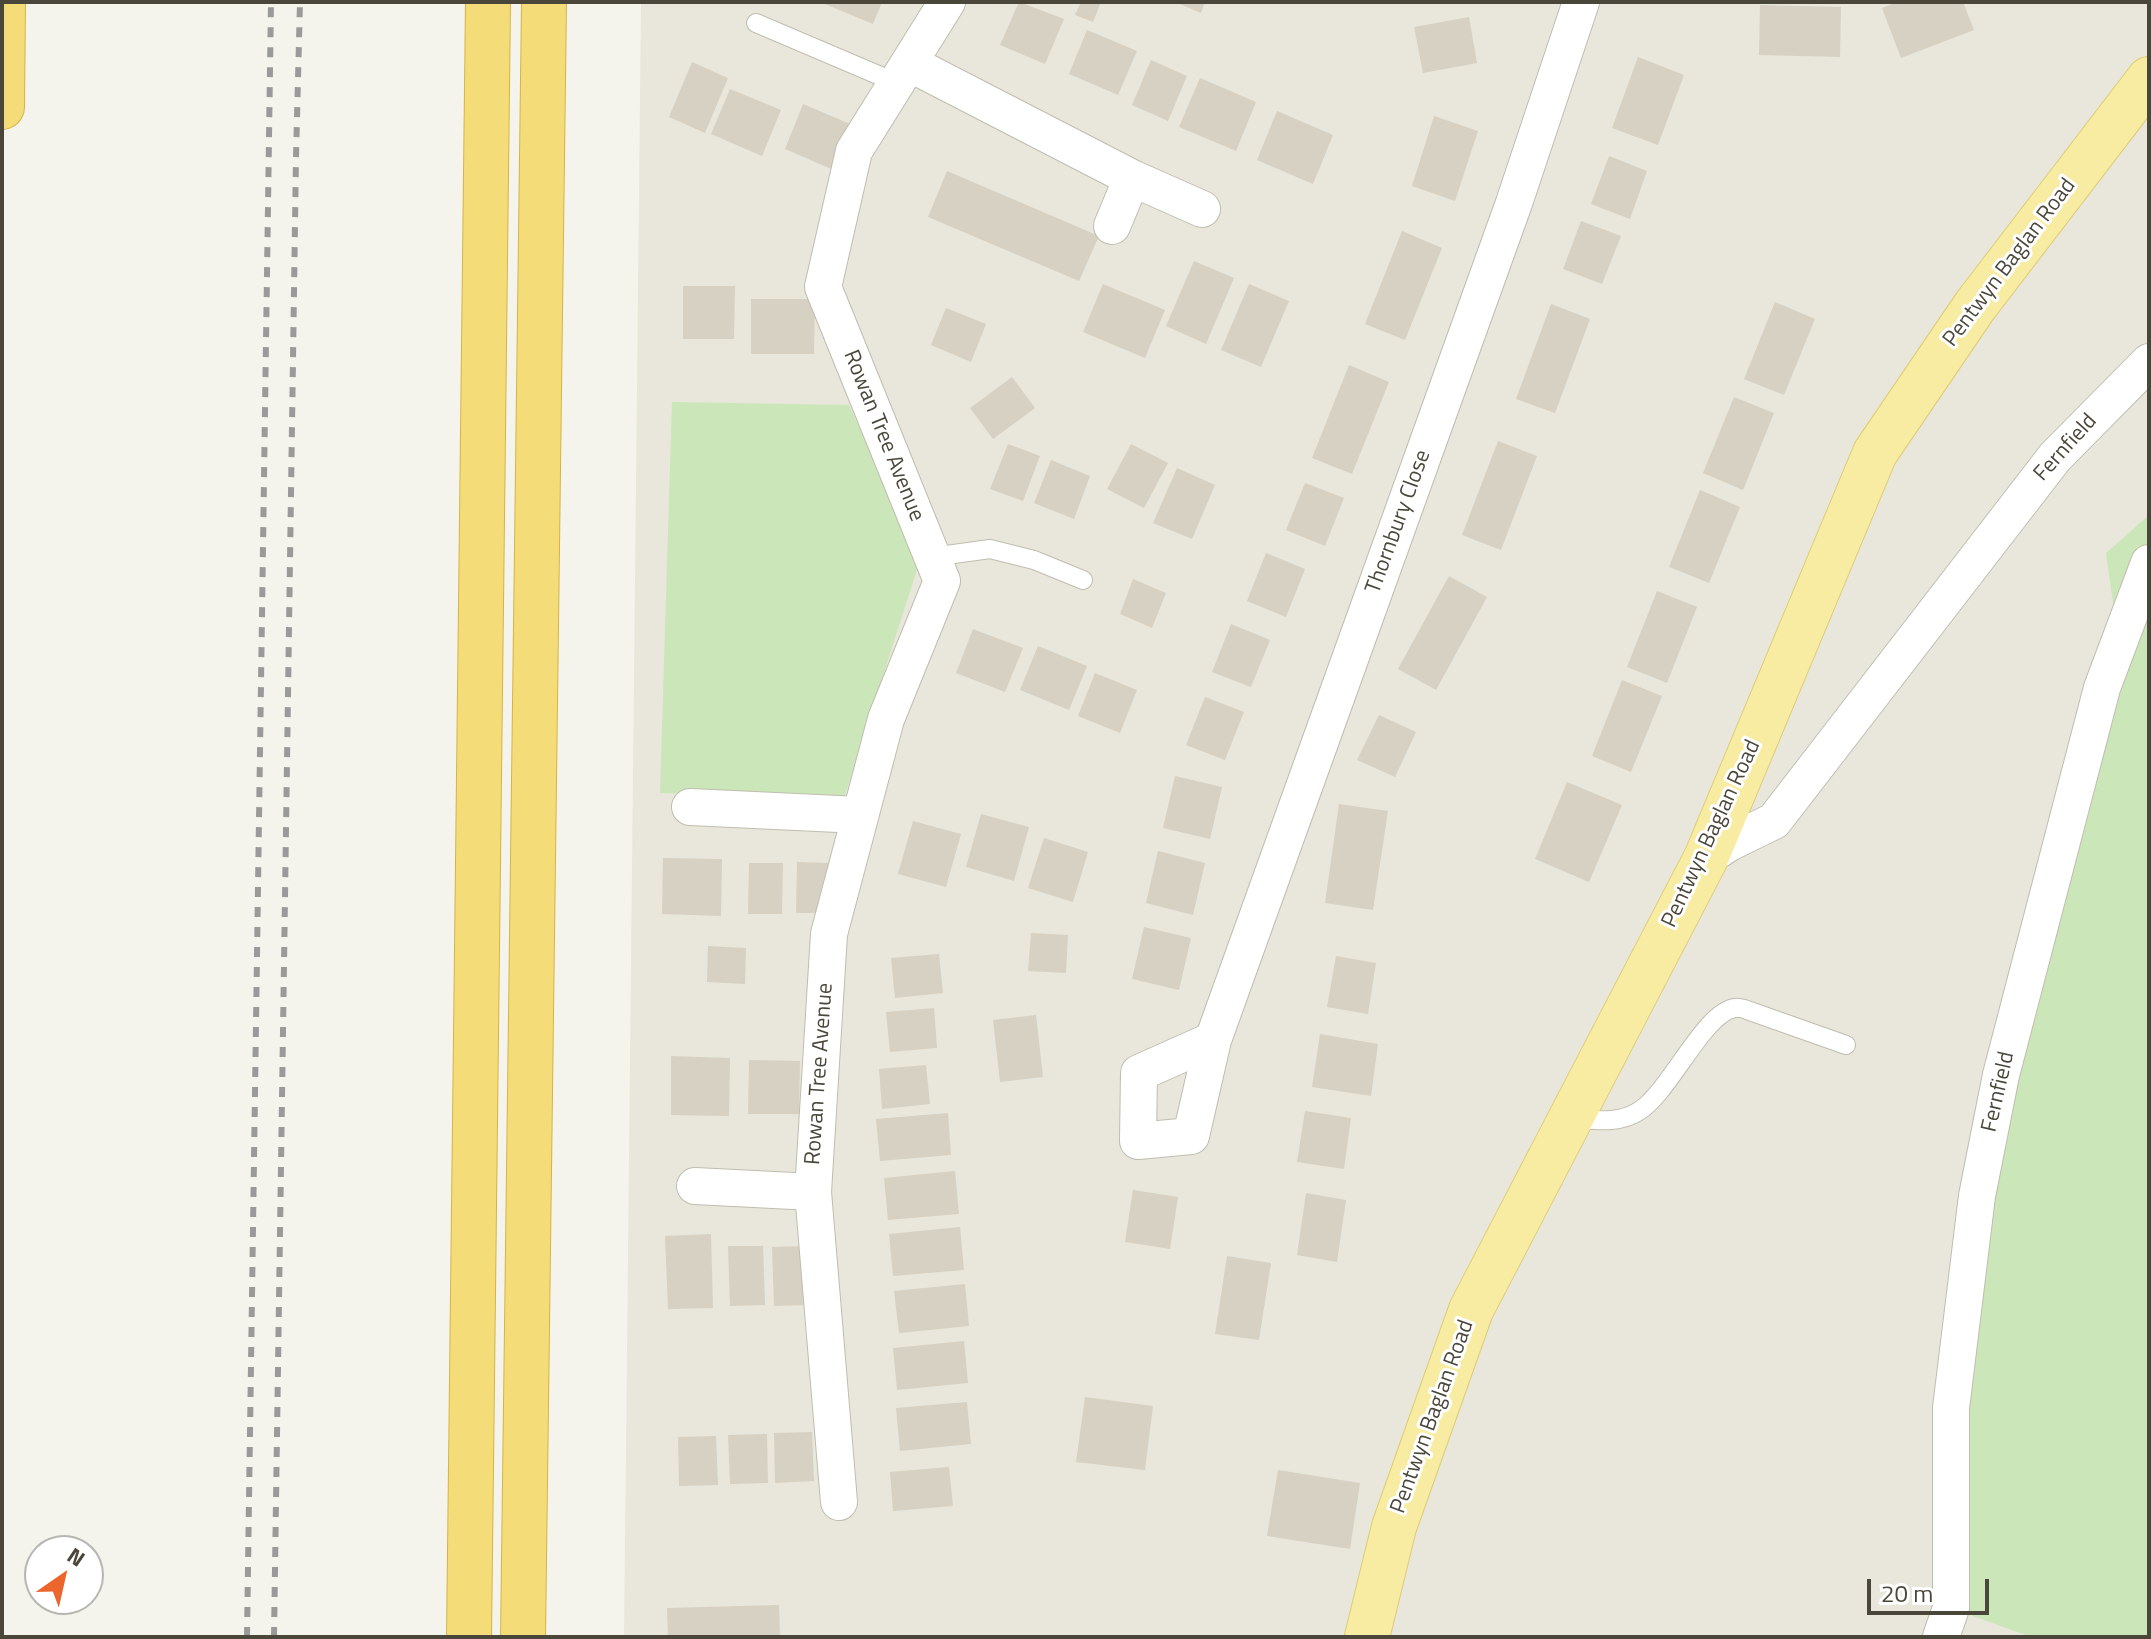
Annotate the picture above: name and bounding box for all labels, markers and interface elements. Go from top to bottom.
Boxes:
street label: Pentwyn Baglan Road [1938,174,2082,352]
street label: Rowan Tree Avenue [837,347,929,525]
street label: Fernfield [2029,409,2103,487]
street label: Thornbury Close [1361,447,1437,597]
street label: Pentwyn Baglan Road [1657,736,1767,932]
street label: Rowan Tree Avenue [800,982,840,1166]
street label: Fernfield [1977,1049,2021,1135]
street label: Pentwyn Baglan Road [1386,1317,1480,1517]
north arrow [24,1535,104,1615]
text: N [60,1538,92,1575]
scale bar [1871,1563,1993,1613]
text: 20 m [1881,1575,1933,1611]

